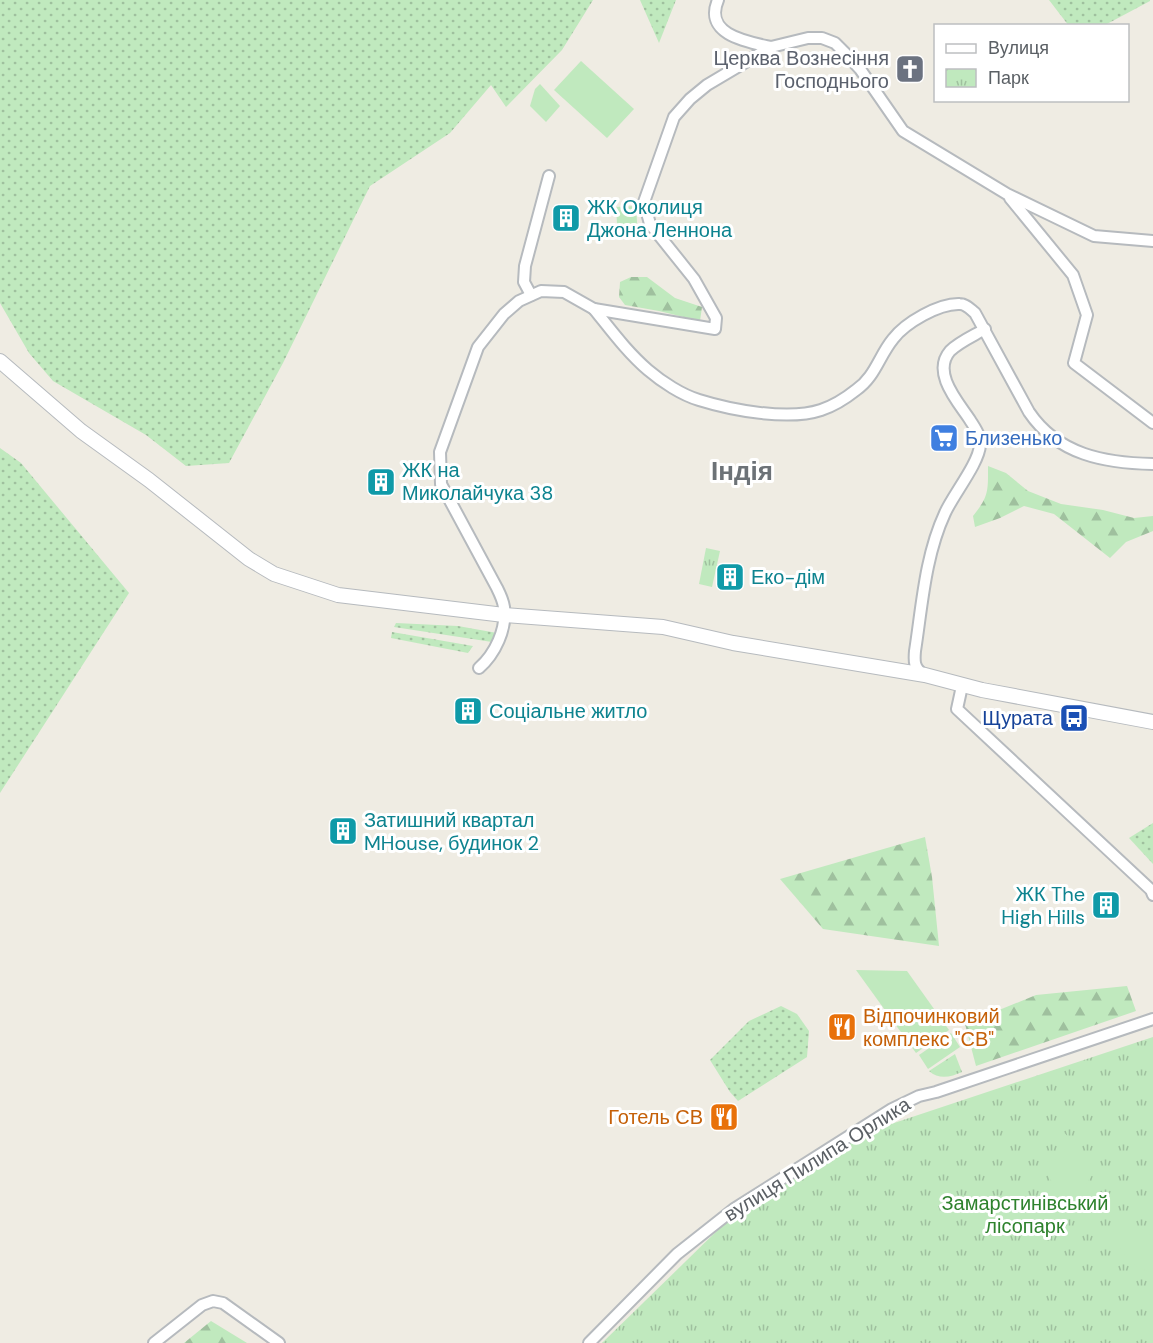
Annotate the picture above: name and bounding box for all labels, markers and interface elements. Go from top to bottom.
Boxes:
legend [934,24,1129,102]
text: Вулиця [988,36,1049,60]
place label: Церква Вознесіння Господнього [713,45,889,94]
church icon: Церква Вознесіння Господнього [894,53,926,85]
text: Парк [988,66,1029,90]
place label: ЖК Околиця Джона Леннона [587,194,733,243]
building icon: ЖК Околиця Джона Леннона [550,202,582,234]
supermarket icon: Близенько [928,422,960,454]
place label: Близенько [965,425,1062,451]
district label: Індія [711,454,773,488]
place label: ЖК на Миколайчука 38 [402,457,554,506]
building icon: ЖК на Миколайчука 38 [365,466,397,498]
building icon: Еко-дім [714,561,746,593]
place label: Еко-дім [751,564,825,590]
building icon: Соціальне житло [452,695,484,727]
place label: Соціальне житло [489,698,647,724]
bus stop icon: Щурата [1058,702,1090,734]
place label: Щурата [982,705,1054,731]
place label: Затишний квартал MHouse, будинок 2 [364,807,539,856]
building icon: Затишний квартал MHouse, будинок 2 [327,815,359,847]
place label: ЖК The High Hills [1001,881,1085,930]
building icon: ЖК The High Hills [1090,889,1122,921]
place label: Відпочинковий комплекс "СВ" [863,1003,1000,1052]
restaurant icon: Відпочинковий комплекс "СВ" [826,1011,858,1043]
street label: вулиця Пилипа Орлика [719,1091,916,1227]
restaurant icon: Готель СВ [708,1101,740,1133]
place label: Готель СВ [608,1104,703,1130]
park label: Замарстинівський лісопарк [942,1190,1108,1239]

